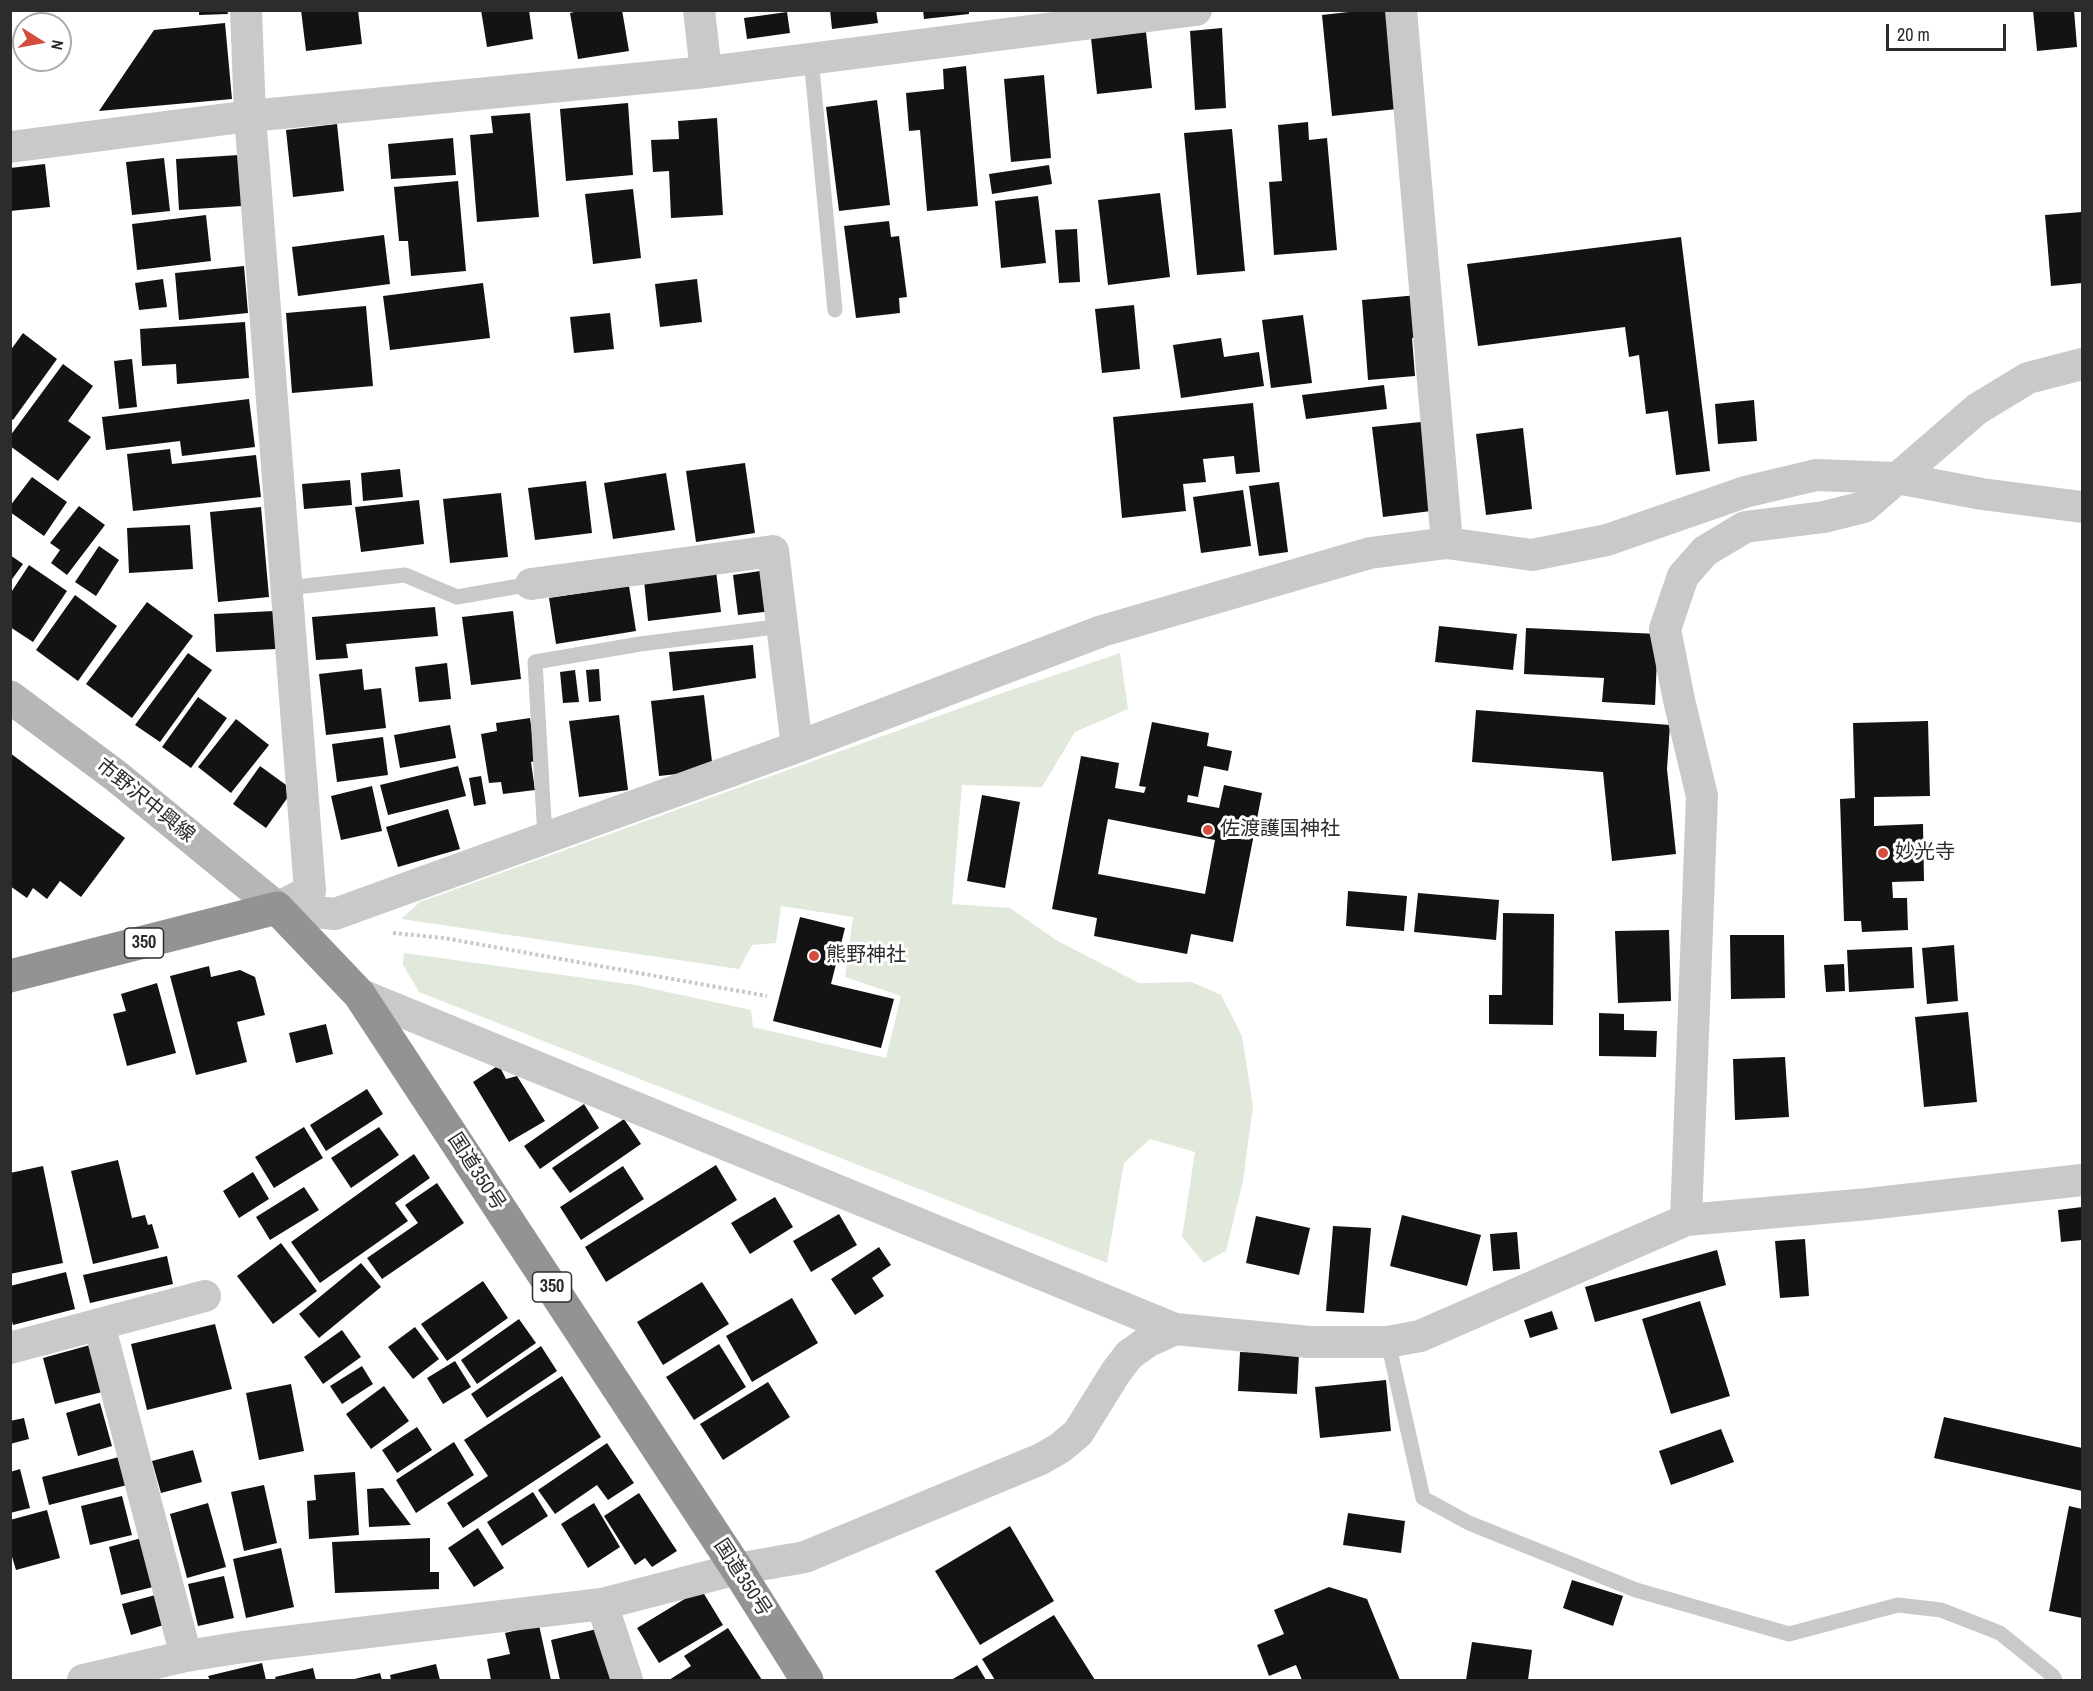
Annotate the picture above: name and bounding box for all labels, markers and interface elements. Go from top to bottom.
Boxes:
north arrow [12,12,72,72]
scale bar [1889,12,2009,50]
text: 20 m [1897,22,1930,47]
text: N [46,38,69,52]
street label: 市野沢中興線 [91,754,199,848]
place label: 佐渡護国神社 [1220,818,1340,842]
marker: 佐渡護国神社 [1201,823,1215,837]
place label: 妙光寺 [1895,841,1955,865]
marker: 妙光寺 [1876,846,1890,860]
road number: 350 [124,928,164,958]
place label: 熊野神社 [826,944,906,968]
marker: 熊野神社 [807,949,821,963]
street label: 国道350号 [442,1129,510,1215]
road number: 350 [532,1272,572,1302]
street label: 国道350号 [708,1535,776,1621]

